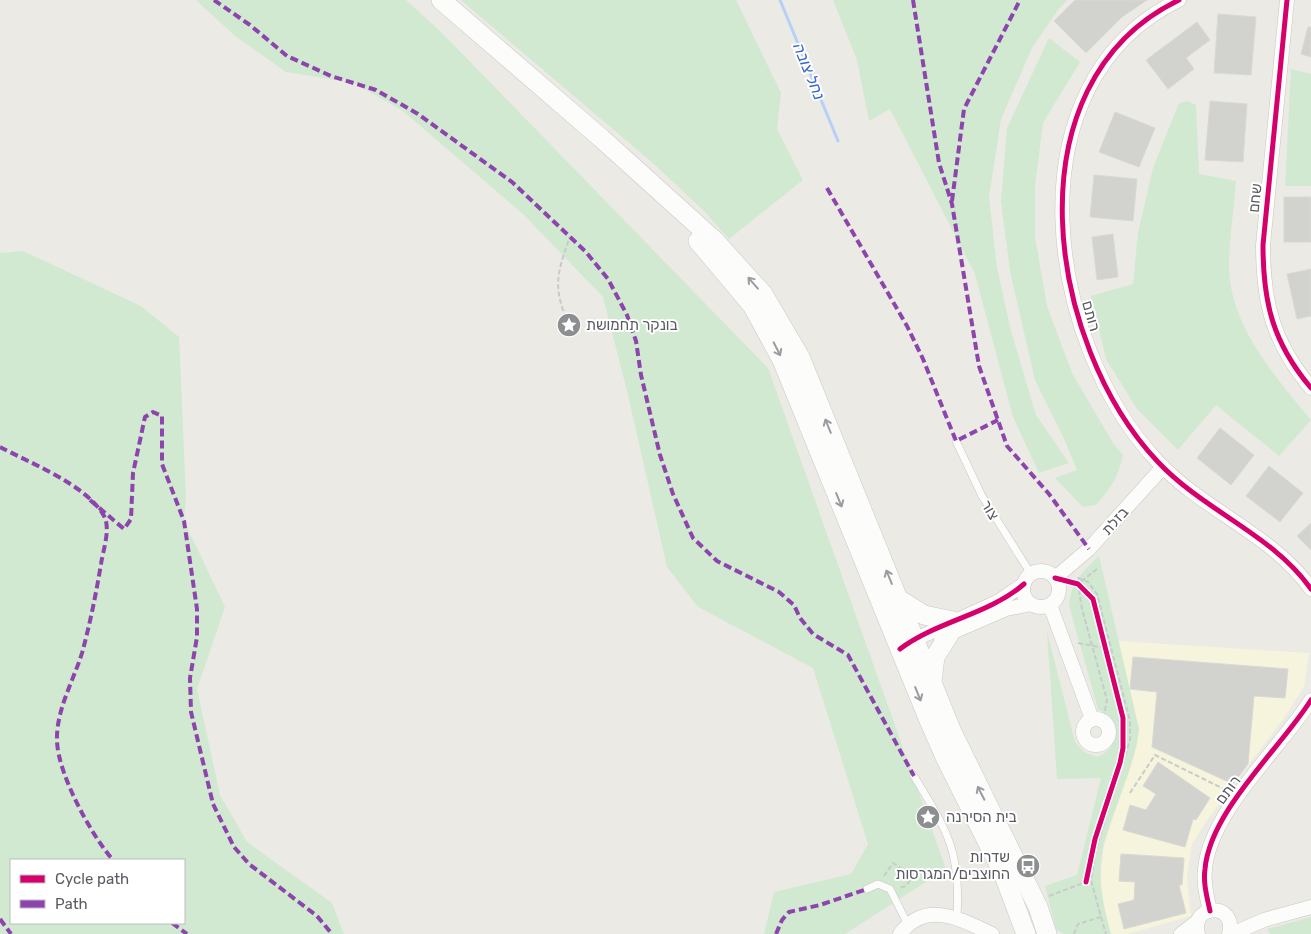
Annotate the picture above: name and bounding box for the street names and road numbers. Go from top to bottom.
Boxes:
street label: שחם [1245,183,1265,213]
street label: רותם [1078,299,1104,333]
street label: צור [977,497,1003,523]
street label: בזלת [1098,503,1132,539]
street label: רותם [1212,772,1244,808]

